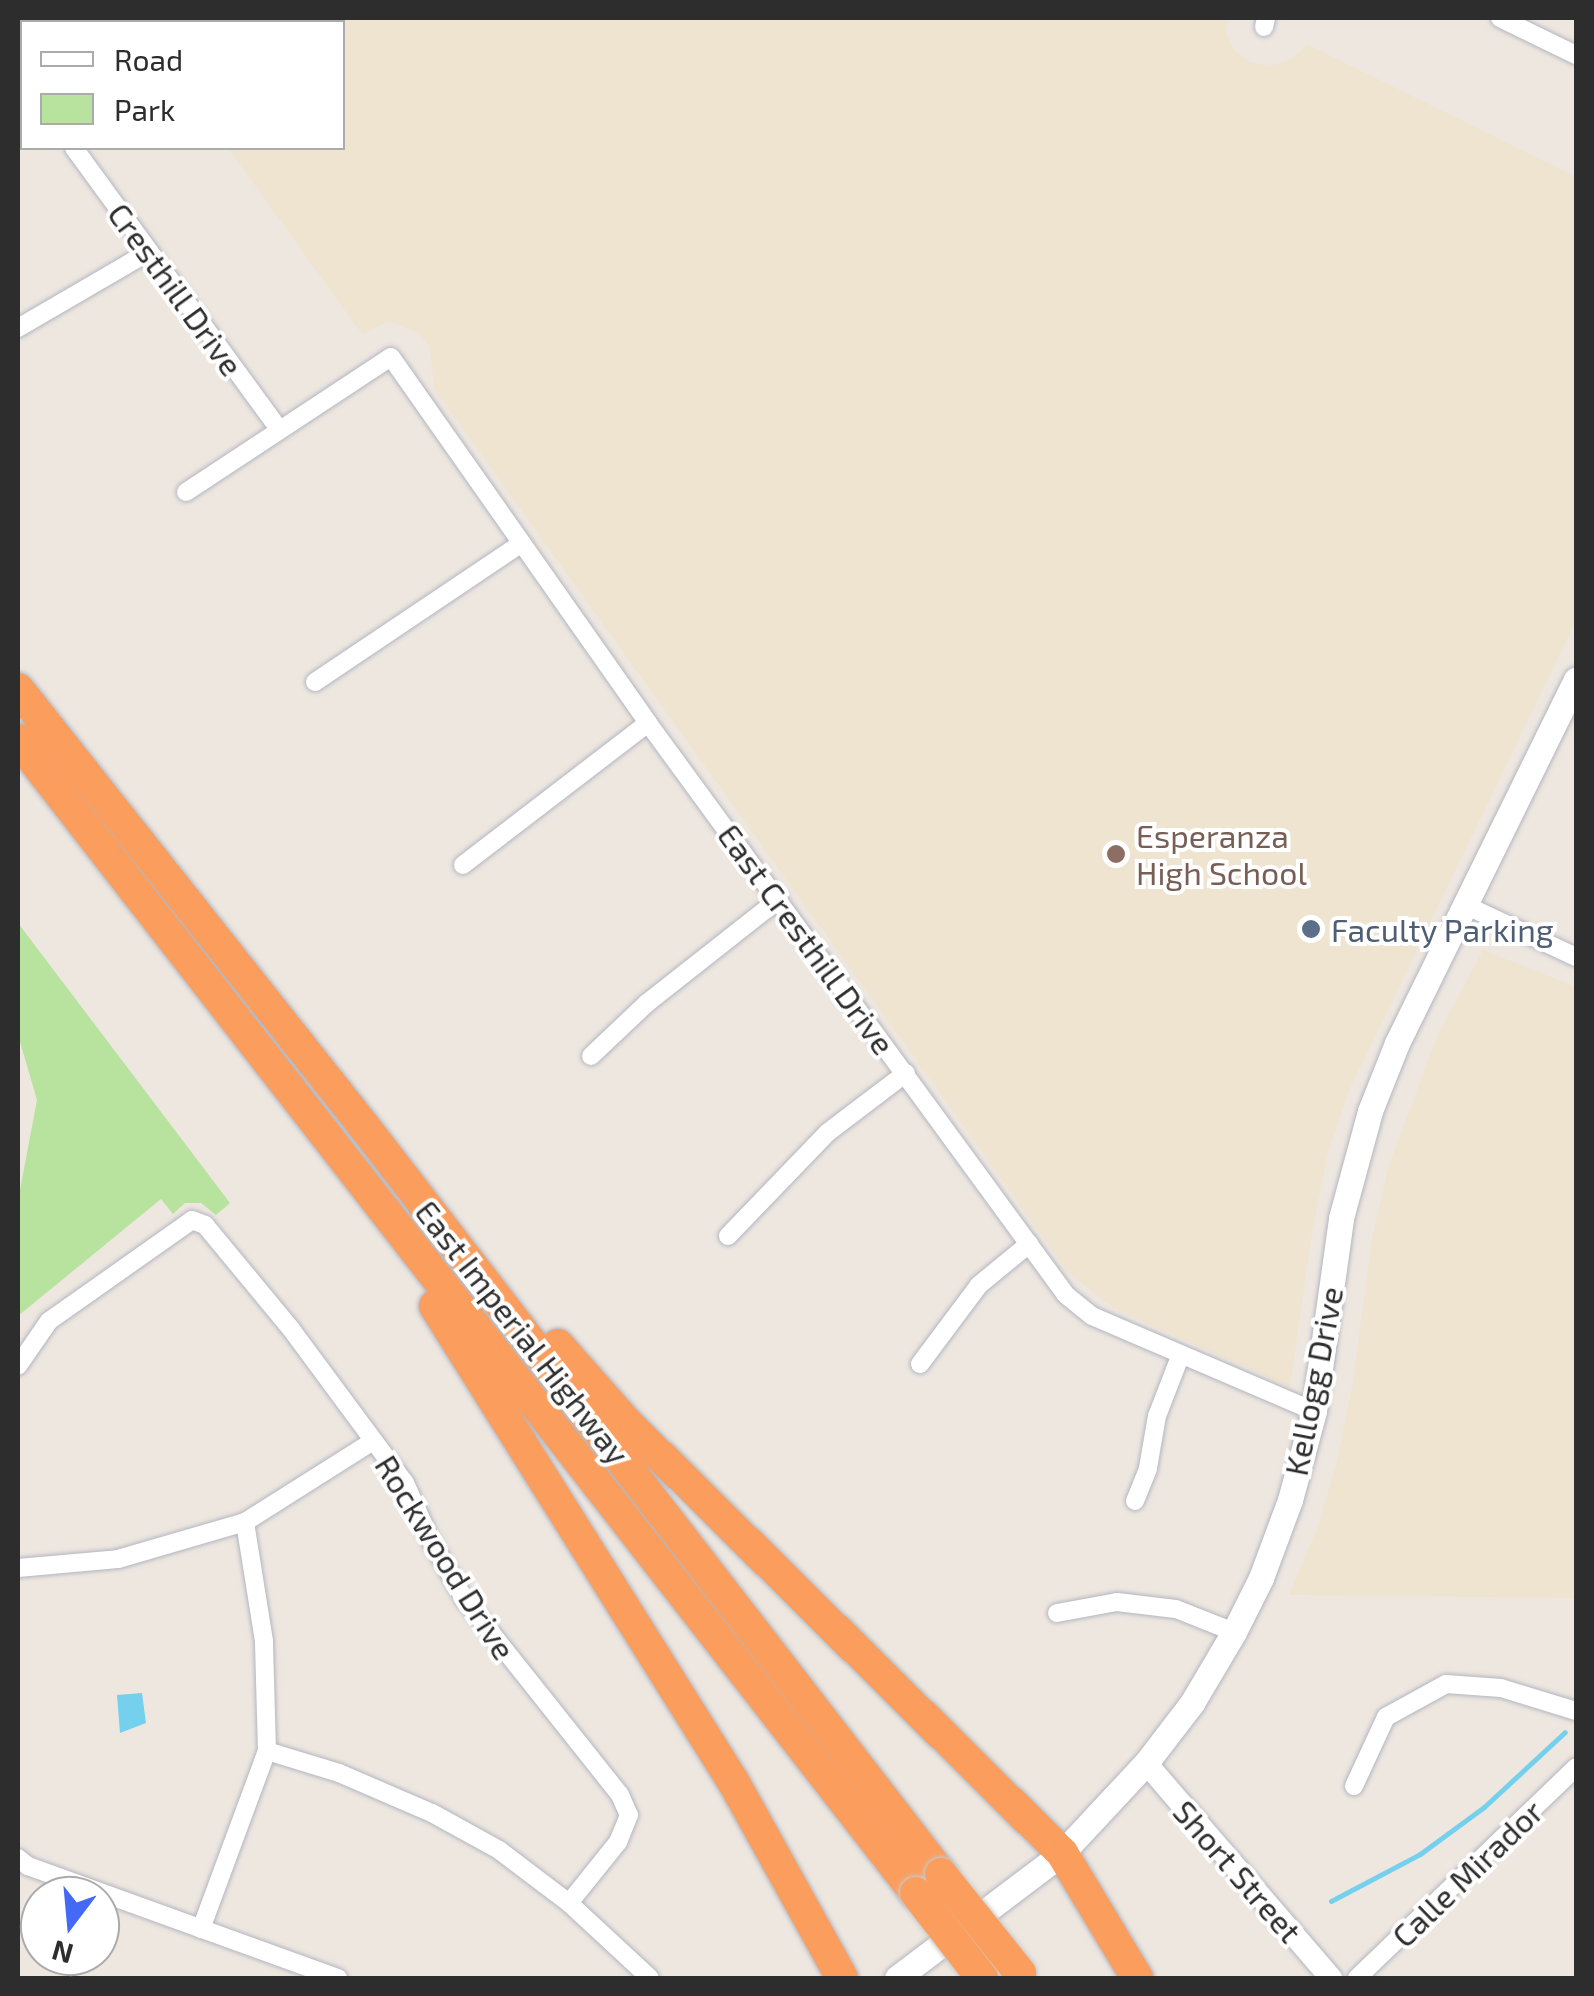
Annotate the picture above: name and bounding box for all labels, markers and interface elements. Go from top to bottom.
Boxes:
legend [20,20,345,150]
text: Road [114,41,183,77]
text: Park [114,91,175,127]
street label: Cresthill Drive [100,195,252,383]
street label: East Cresthill Drive [710,816,904,1062]
place label: Esperanza High School [1136,817,1307,892]
marker: Esperanza High School [1105,843,1127,865]
place label: Faculty Parking [1331,910,1554,948]
marker: Faculty Parking [1300,918,1322,940]
street label: East Imperial Highway [408,1192,638,1472]
street label: Kellogg Drive [1276,1283,1350,1479]
street label: Rockwood Drive [368,1448,524,1666]
street label: Short Street [1166,1792,1310,1950]
street label: Calle Mirador [1384,1792,1550,1954]
north arrow [20,1876,120,1976]
text: N [48,1934,77,1972]

